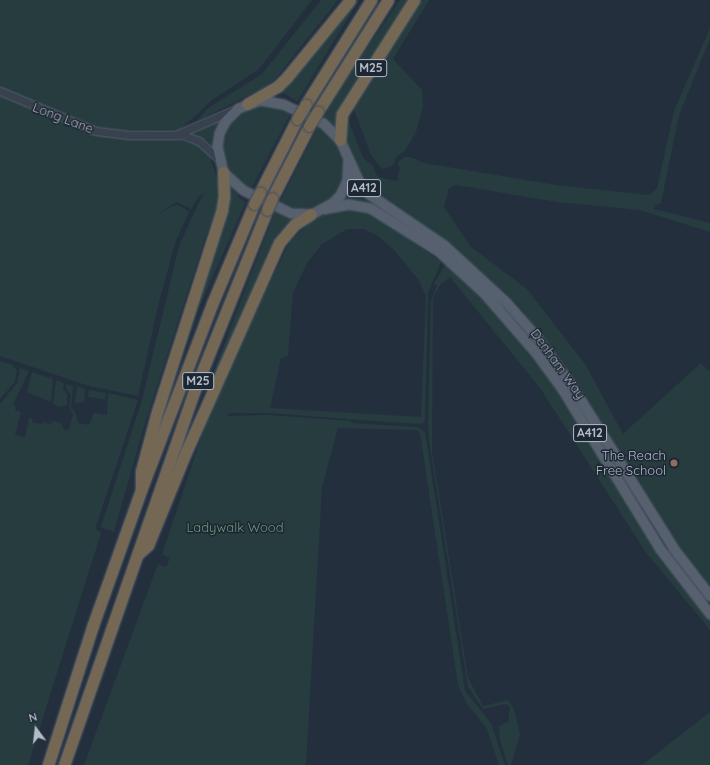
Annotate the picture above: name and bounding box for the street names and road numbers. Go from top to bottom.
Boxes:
road number: M25 [355,58,387,78]
street label: Long Lane [31,99,95,137]
road number: A412 [347,178,381,198]
street label: Denham Way [527,326,589,402]
road number: M25 [182,371,214,391]
road number: A412 [573,423,607,443]

